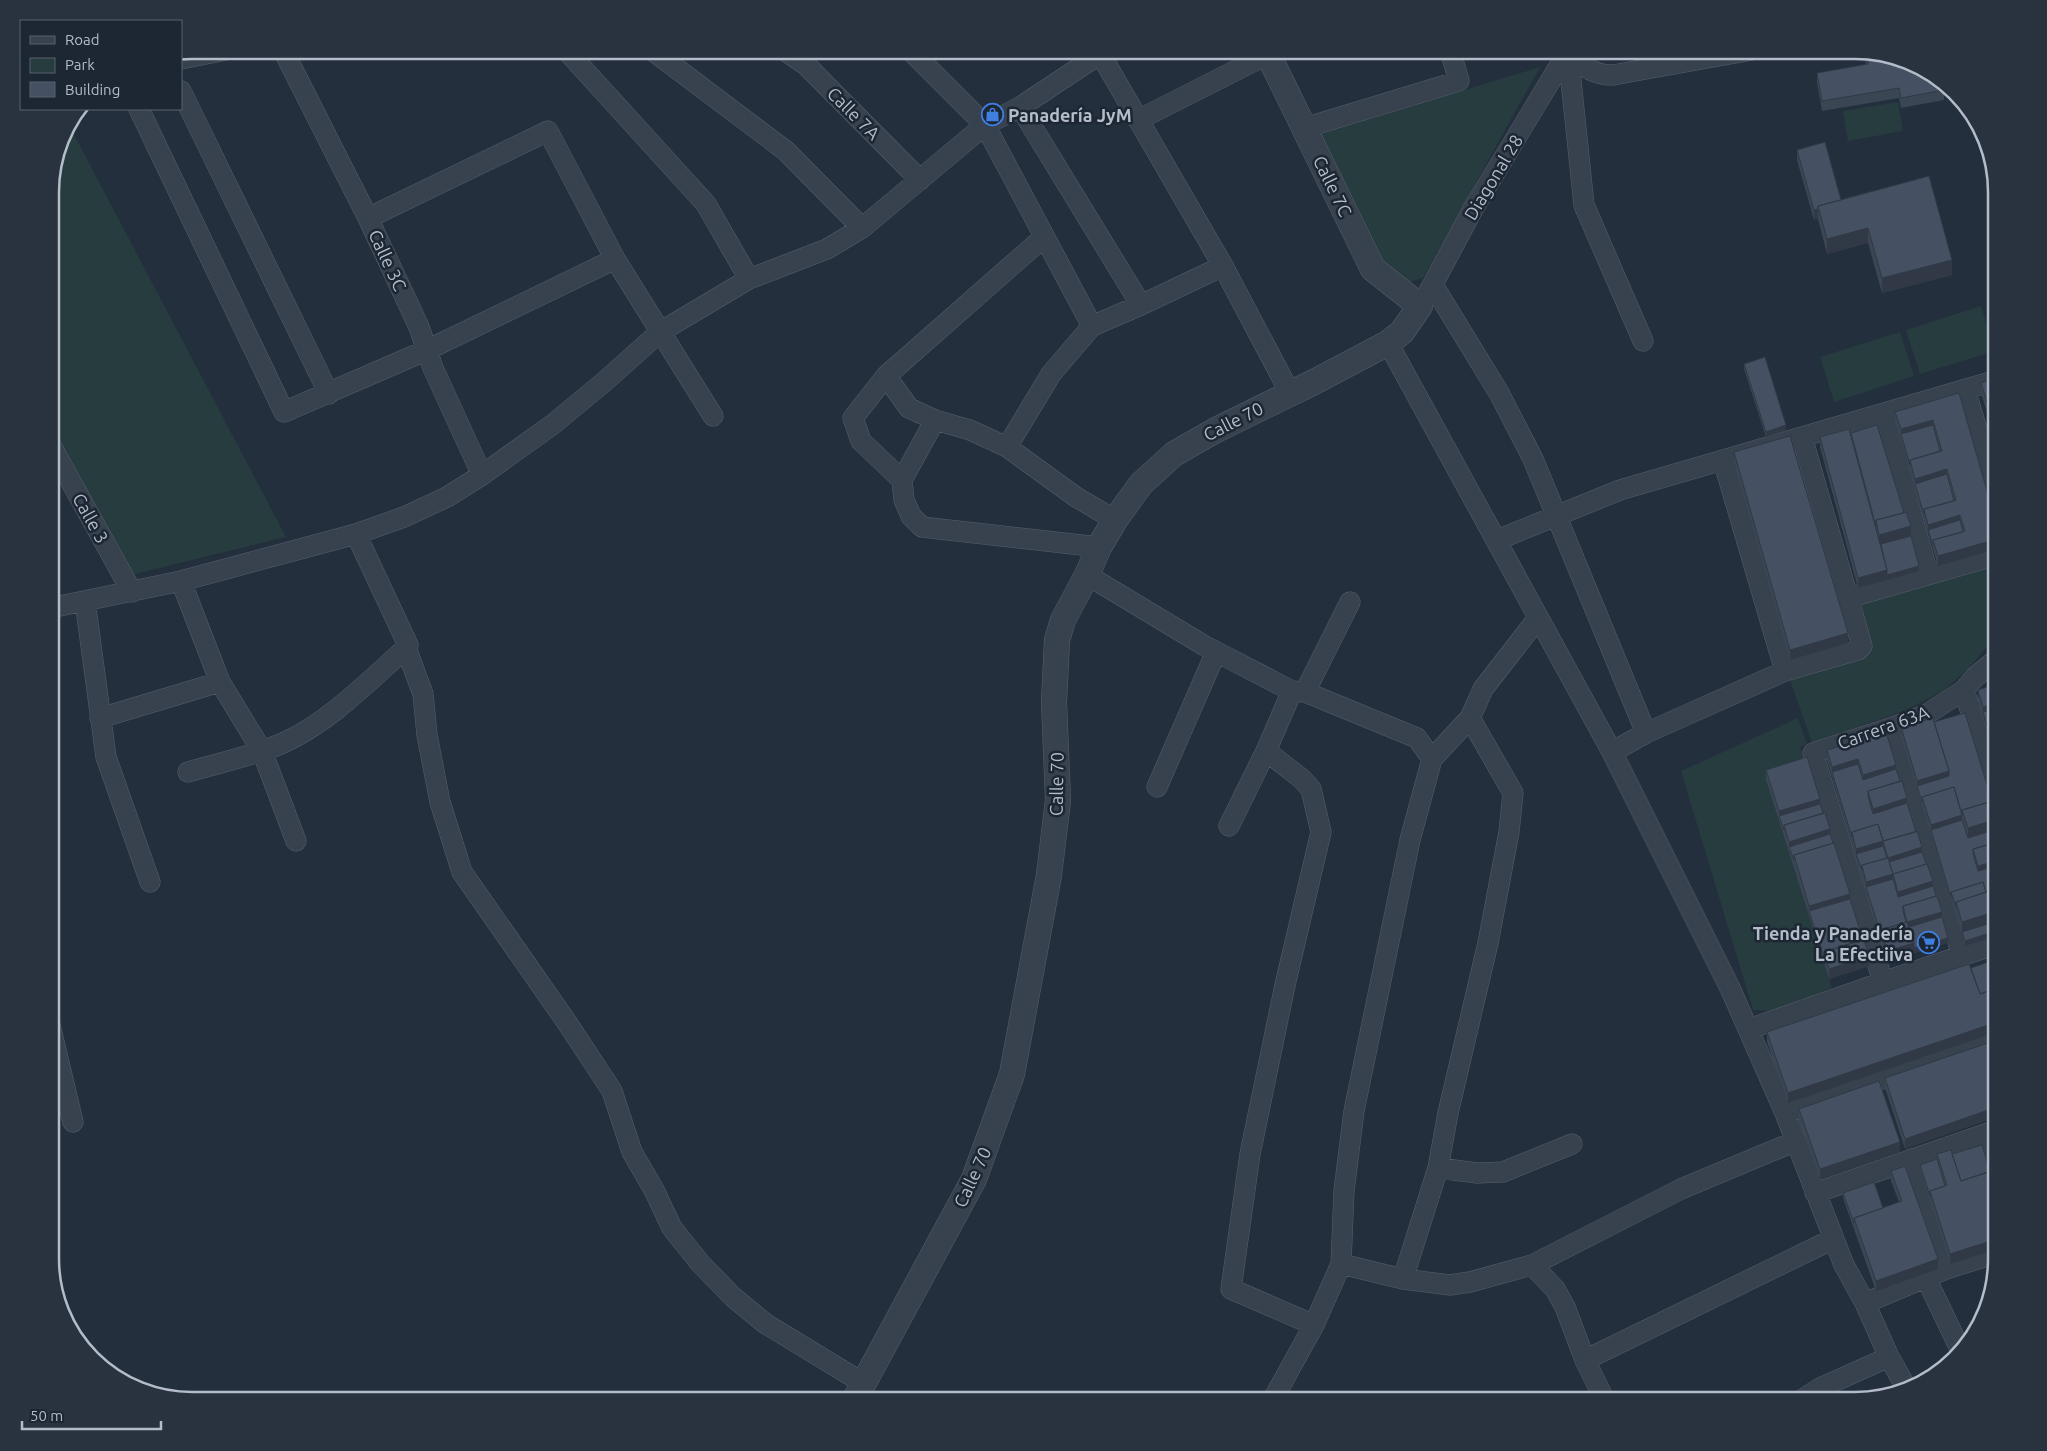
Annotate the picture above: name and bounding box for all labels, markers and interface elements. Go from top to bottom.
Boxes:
legend [20,20,182,110]
text: Road [65,31,100,48]
text: Park [65,56,95,73]
text: Building [65,81,120,98]
street label: Calle 7A [824,83,884,143]
shop icon: Panadería JyM [980,103,1004,127]
place label: Panadería JyM [1008,105,1132,125]
street label: Diagonal 28 [1460,131,1526,223]
street label: Calle 7C [1310,152,1356,220]
street label: Calle 3C [365,226,411,294]
street label: Calle 70 [1200,398,1266,444]
street label: Calle 3 [69,490,113,546]
street label: Carrera 63A [1834,701,1932,753]
street label: Calle 70 [1045,752,1067,816]
place label: Tienda y Panadería La Efectiiva [1753,923,1913,964]
supermarket icon: Tienda y Panadería La Efectiiva [1917,931,1941,955]
street label: Calle 70 [949,1144,995,1210]
scale bar [22,1398,161,1430]
text: 50 m [30,1407,63,1424]

